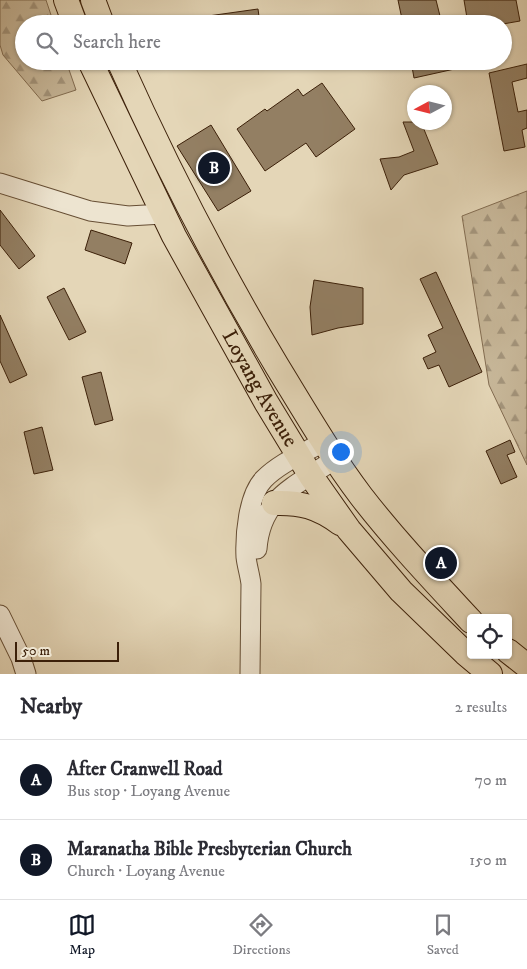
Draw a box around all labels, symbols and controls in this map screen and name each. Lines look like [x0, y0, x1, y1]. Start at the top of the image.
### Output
search box [15, 15, 512, 70]
icon: search [33, 29, 61, 57]
text: Search here [73, 31, 161, 54]
north arrow [407, 85, 452, 130]
pin: B [198, 149, 230, 187]
street label: Loyang Avenue [216, 326, 303, 452]
your location [328, 439, 354, 465]
pin: A [425, 544, 457, 582]
map controls [467, 614, 512, 659]
button: locate [467, 614, 512, 659]
scale bar [15, 639, 119, 662]
text: 50 m [22, 642, 50, 660]
text: Nearby [20, 694, 82, 720]
text: 2 results [455, 697, 507, 717]
text: After Cranwell Road [67, 758, 223, 781]
text: A [31, 770, 41, 790]
text: 70 m [475, 770, 507, 790]
text: Bus stop · Loyang Avenue [67, 781, 230, 801]
text: Maranatha Bible Presbyterian Church [67, 838, 352, 861]
text: B [31, 850, 41, 870]
text: 150 m [469, 850, 507, 870]
text: Church · Loyang Avenue [67, 861, 225, 881]
tab: Map [68, 911, 96, 959]
tab: Directions [232, 911, 290, 959]
tab: Saved [427, 911, 459, 959]

